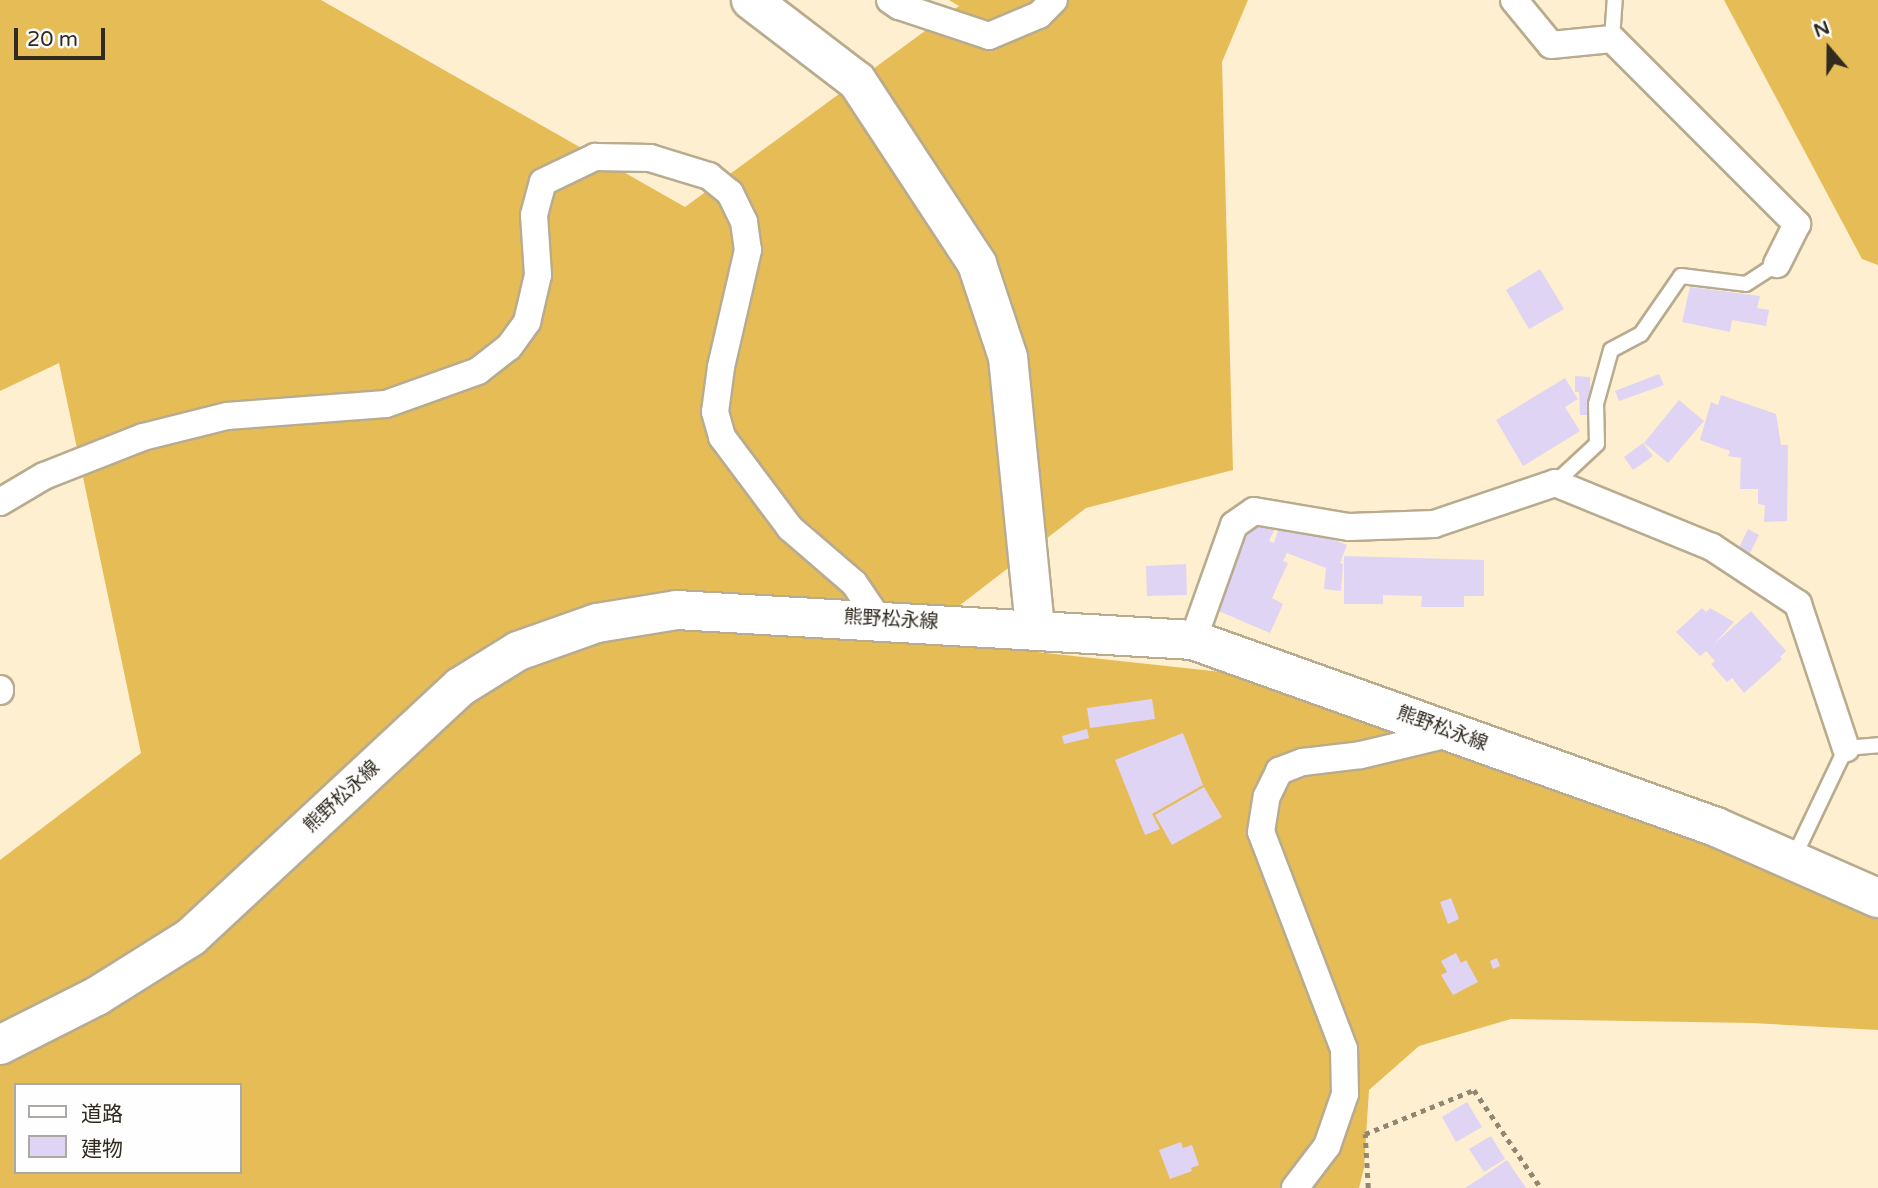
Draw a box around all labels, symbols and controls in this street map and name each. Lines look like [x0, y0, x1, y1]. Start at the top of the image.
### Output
scale bar [18, 14, 108, 58]
north arrow [1794, 14, 1864, 84]
text: N [1811, 16, 1833, 42]
text: 20 m [27, 27, 78, 52]
street label: 熊野松永線 [843, 606, 939, 634]
street label: 熊野松永線 [1393, 702, 1491, 756]
street label: 熊野松永線 [299, 756, 385, 838]
legend [14, 1083, 242, 1174]
text: 道路 [81, 1102, 123, 1127]
text: 建物 [81, 1137, 123, 1162]

